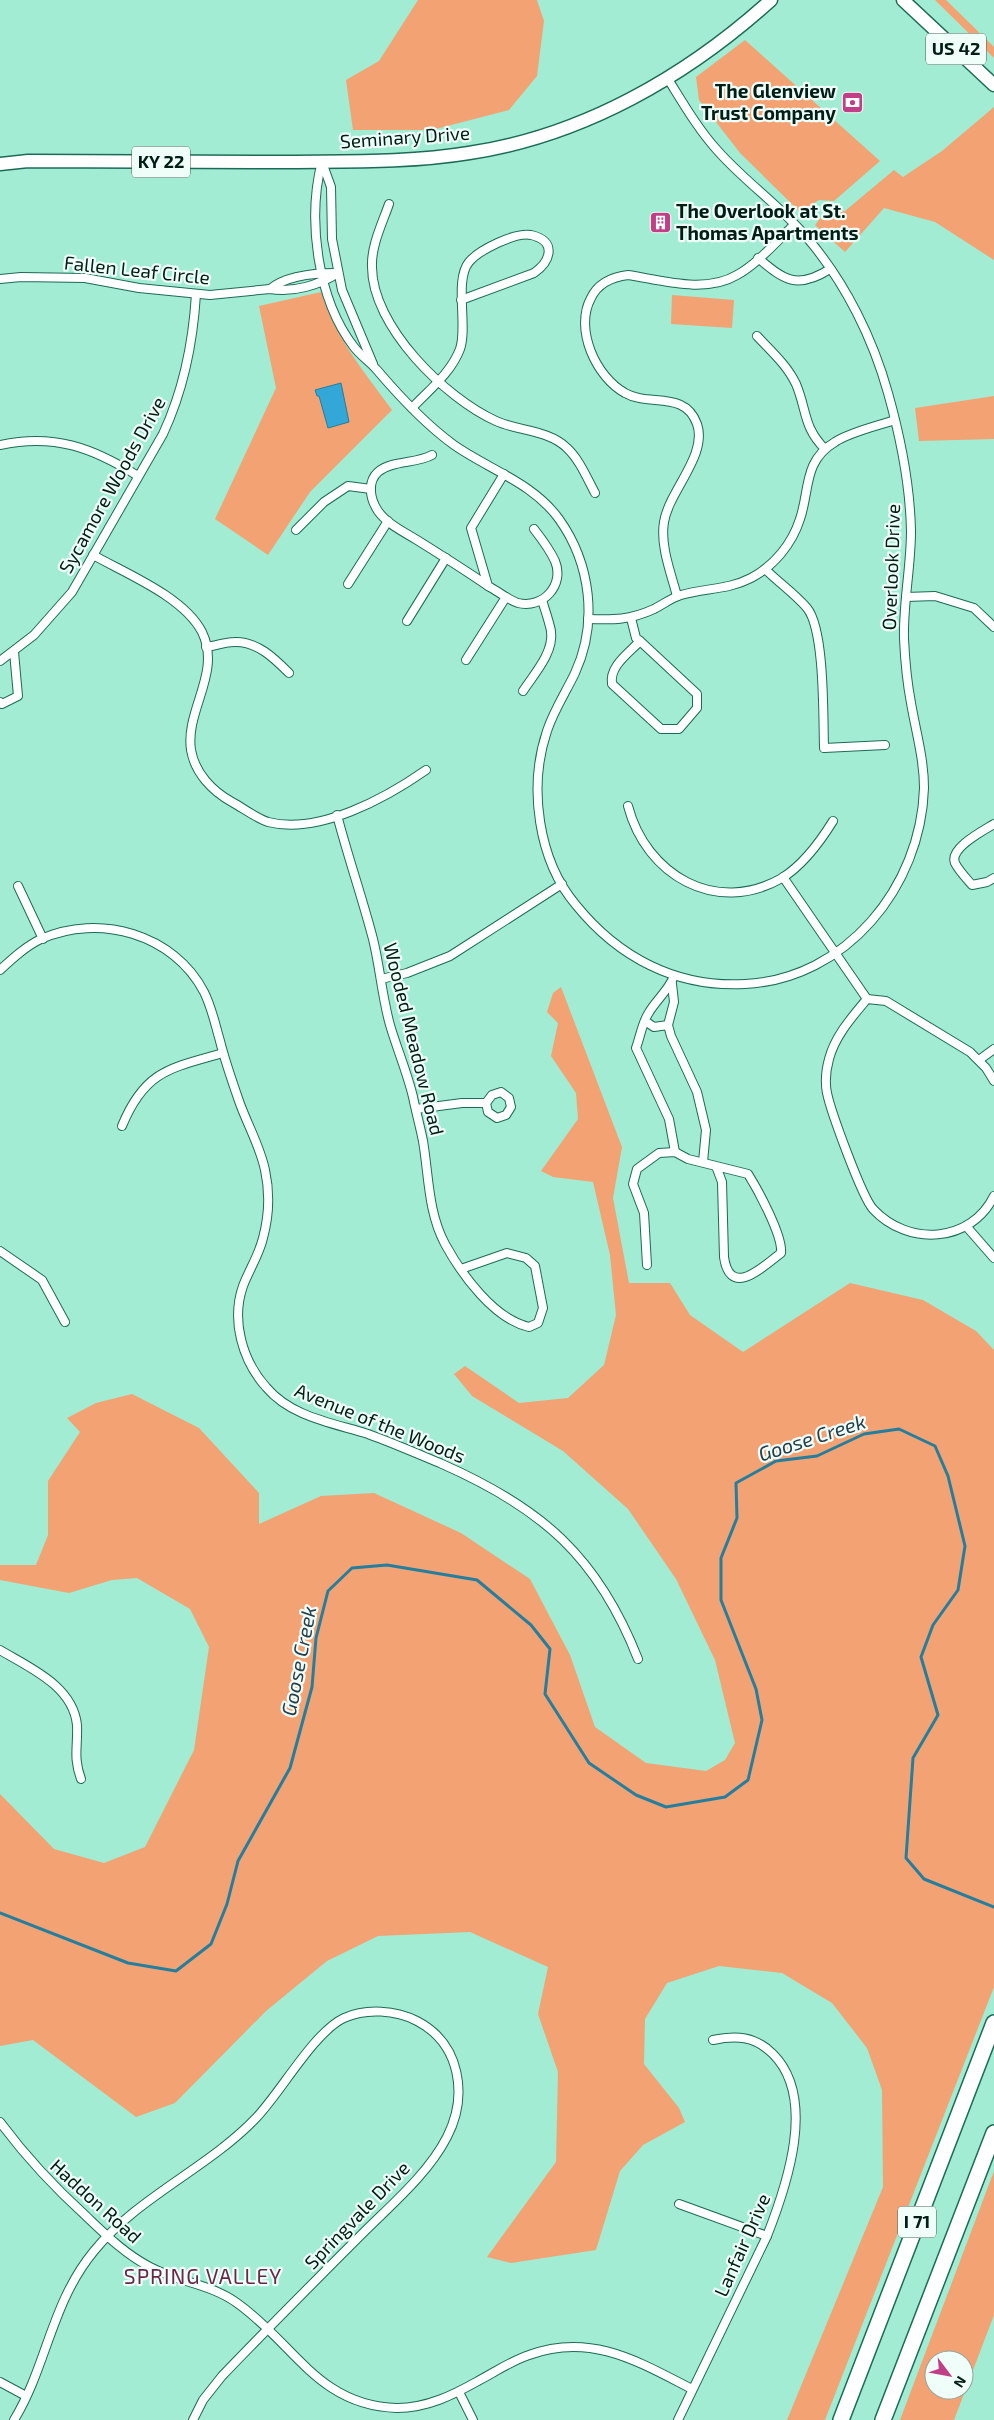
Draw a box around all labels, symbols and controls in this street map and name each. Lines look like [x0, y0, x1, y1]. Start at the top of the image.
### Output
road number: US 42 [926, 34, 986, 64]
place label: The Glenview Trust Company [701, 79, 836, 125]
bank icon: The Glenview Trust Company [840, 90, 864, 114]
street label: Seminary Drive [339, 120, 471, 153]
road number: KY 22 [132, 146, 190, 178]
place label: The Overlook at St. Thomas Apartments [676, 199, 859, 244]
building icon: The Overlook at St. Thomas Apartments [648, 210, 672, 234]
street label: Fallen Leaf Circle [63, 250, 211, 289]
street label: Sycamore Woods Drive [53, 392, 170, 577]
street label: Overlook Drive [877, 503, 904, 631]
street label: Wooded Meadow Road [379, 940, 450, 1138]
street label: Avenue of the Woods [292, 1378, 469, 1467]
water label: Goose Creek [755, 1408, 868, 1466]
water label: Goose Creek [276, 1604, 320, 1718]
street label: Haddon Road [46, 2154, 147, 2248]
street label: Springvale Drive [299, 2156, 414, 2273]
street label: Lanfair Drive [709, 2190, 774, 2300]
road number: I 71 [898, 2206, 936, 2238]
district label: SPRING VALLEY [124, 2263, 282, 2288]
north arrow [924, 2350, 974, 2400]
text: N [951, 2373, 970, 2391]

